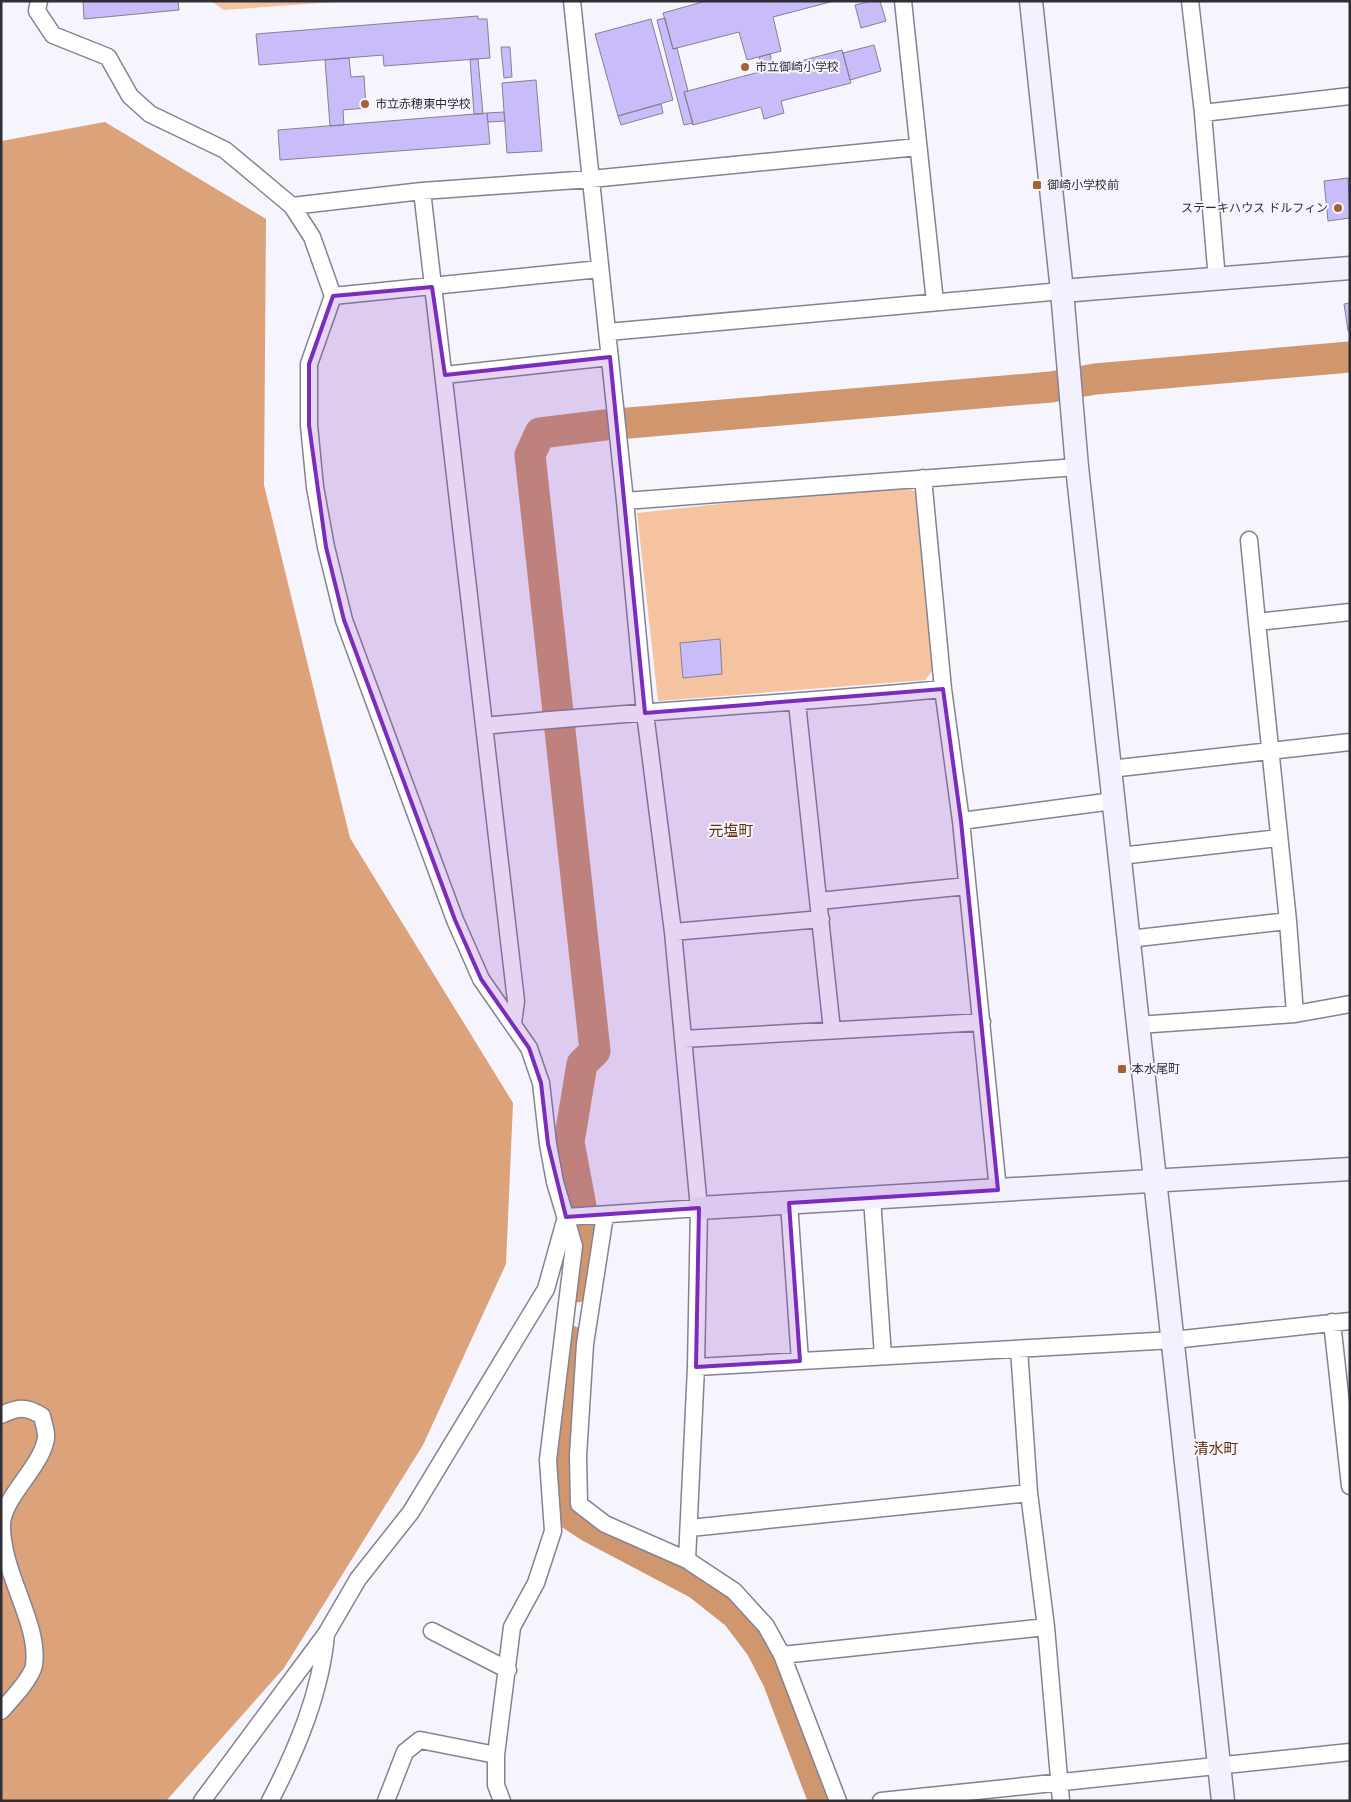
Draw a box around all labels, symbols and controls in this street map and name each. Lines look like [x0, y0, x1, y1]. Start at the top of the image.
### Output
place label: 市立御崎小学校 [755, 58, 839, 75]
marker: 市立御崎小学校 [739, 61, 751, 73]
place label: 市立赤穂東中学校 [375, 95, 471, 112]
marker: 市立赤穂東中学校 [359, 98, 371, 110]
place label: 御崎小学校前 [1047, 176, 1119, 193]
marker: 御崎小学校前 [1031, 179, 1043, 191]
place label: ステーキハウス ドルフィン [1181, 199, 1328, 216]
marker: ステーキハウス ドルフィン [1332, 202, 1344, 214]
district label: 元塩町 [708, 820, 754, 840]
place label: 本水尾町 [1132, 1060, 1180, 1077]
marker: 本水尾町 [1116, 1063, 1128, 1075]
district label: 清水町 [1193, 1438, 1239, 1458]

